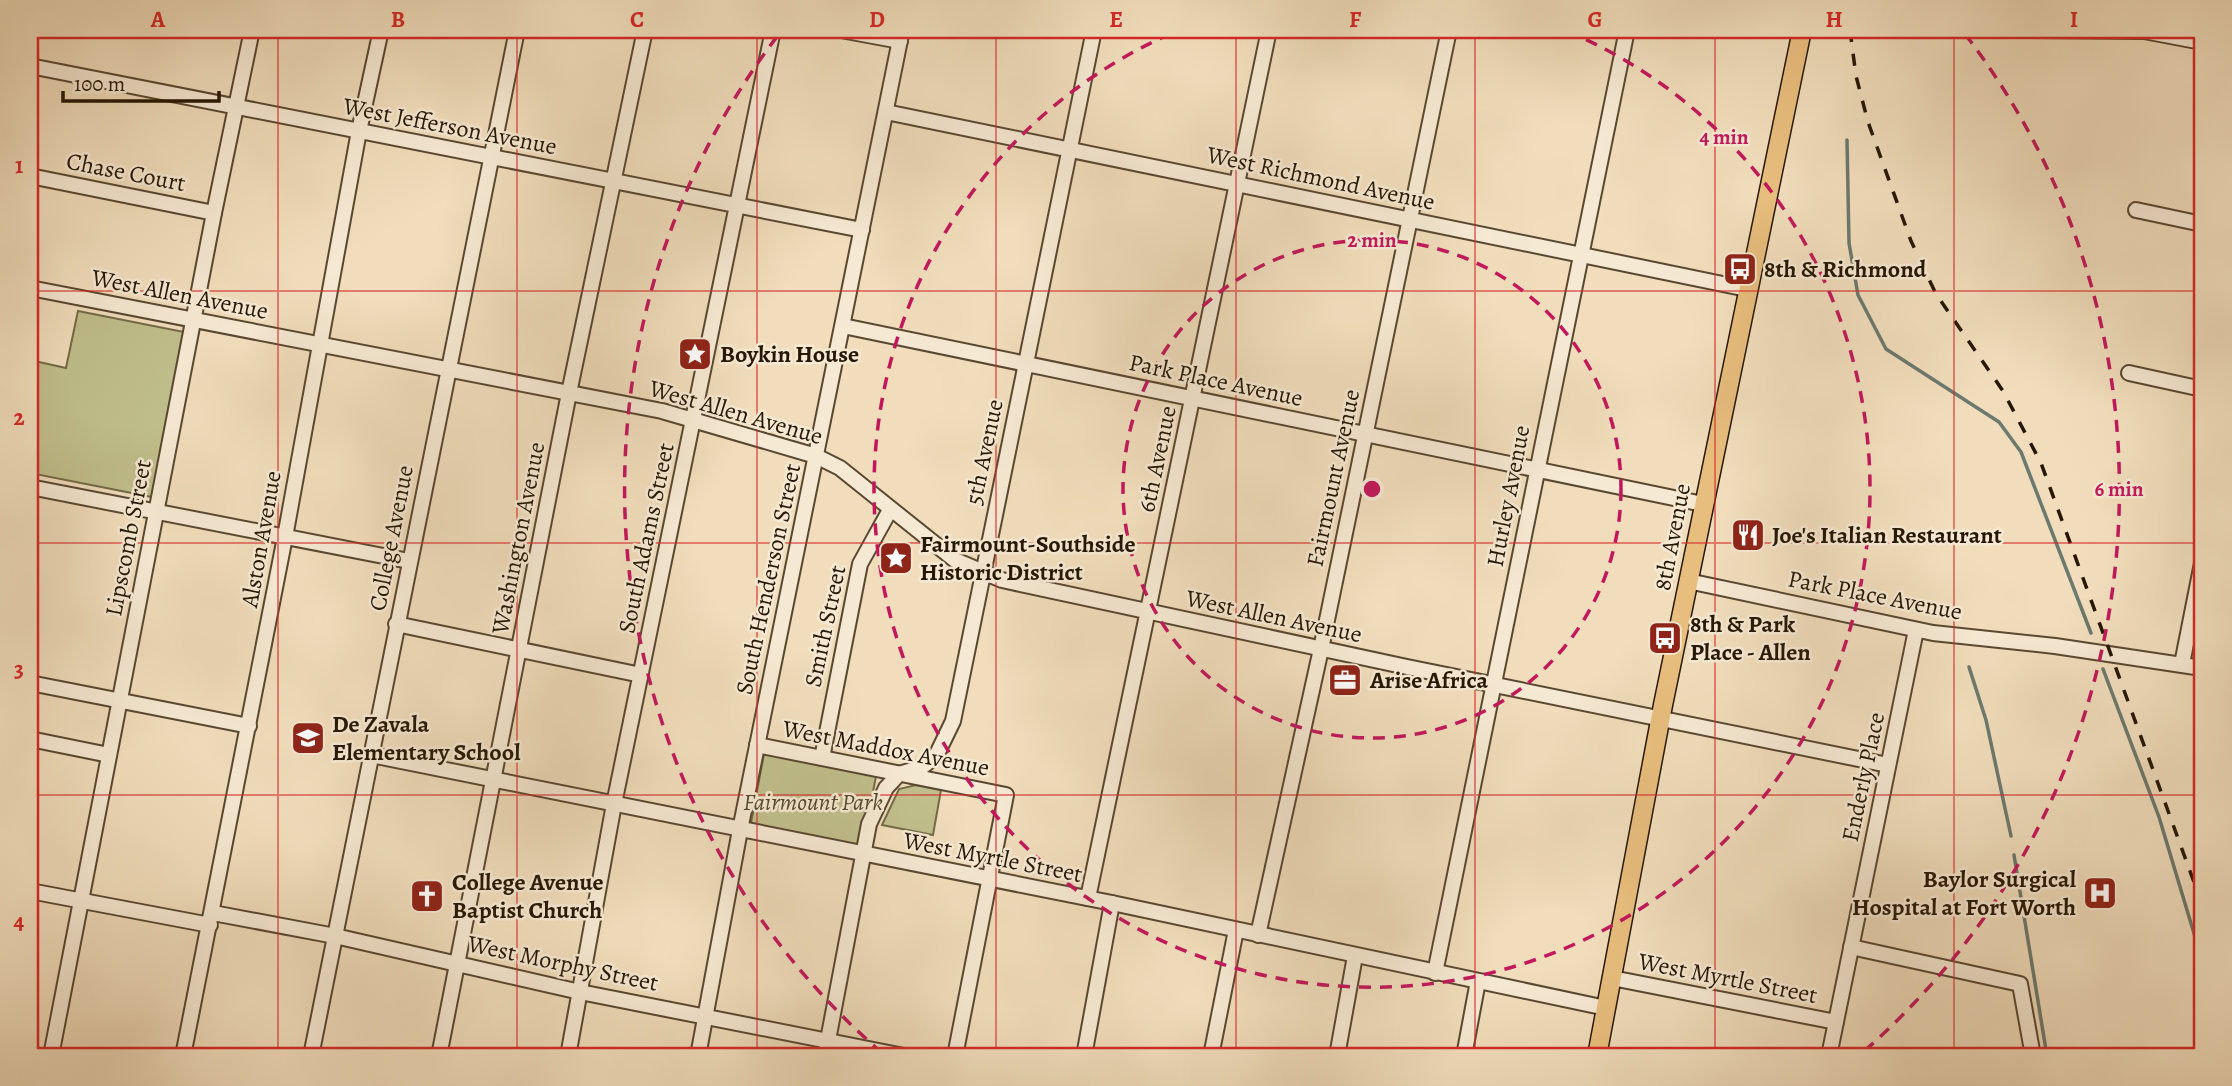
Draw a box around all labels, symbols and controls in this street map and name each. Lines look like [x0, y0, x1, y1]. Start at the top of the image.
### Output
text: A [150, 4, 166, 35]
text: B [391, 4, 405, 35]
text: C [630, 4, 644, 35]
text: D [869, 4, 885, 35]
text: E [1109, 4, 1123, 35]
text: F [1349, 4, 1362, 35]
text: G [1587, 4, 1603, 35]
text: H [1825, 4, 1843, 35]
text: I [2070, 4, 2078, 35]
scale bar [63, 60, 219, 104]
text: 100 m [74, 70, 125, 98]
street label: West Jefferson Avenue [340, 89, 560, 162]
text: 4 min [1699, 123, 1749, 151]
street label: West Richmond Avenue [1203, 138, 1438, 218]
street label: Chase Court [64, 145, 188, 199]
text: 1 [15, 150, 23, 181]
text: 2 min [1347, 226, 1397, 254]
bus stop icon: 8th & Richmond [1721, 250, 1759, 288]
place label: 8th & Richmond [1764, 253, 1927, 285]
street label: West Allen Avenue [88, 261, 271, 327]
place icon: Boykin House [676, 335, 714, 373]
place label: Boykin House [720, 338, 859, 370]
street label: Park Place Avenue [1126, 346, 1306, 414]
street label: West Allen Avenue [645, 372, 826, 452]
street label: Fairmount Avenue [1299, 386, 1367, 570]
street label: 5th Avenue [957, 396, 1011, 508]
text: 2 [13, 402, 25, 433]
street label: 6th Avenue [1130, 403, 1184, 515]
street label: Hurley Avenue [1479, 422, 1537, 570]
street label: Washington Avenue [483, 439, 552, 638]
street label: South Adams Street [610, 440, 682, 636]
street label: Lipscomb Street [97, 457, 159, 619]
street label: South Henderson Street [728, 460, 808, 698]
street label: College Avenue [361, 462, 421, 614]
street label: Alston Avenue [233, 468, 289, 611]
text: 6 min [2095, 475, 2144, 503]
centre of rings [1360, 477, 1384, 501]
street label: 8th Avenue [1646, 481, 1698, 593]
restaurant icon: Joe's Italian Restaurant [1729, 516, 1767, 554]
place label: Joe's Italian Restaurant [1772, 519, 2002, 551]
place label: Fairmount-Southside Historic District [920, 528, 1136, 588]
place icon: Fairmount-Southside Historic District [877, 539, 915, 577]
street label: Smith Street [796, 562, 854, 690]
street label: Park Place Avenue [1785, 562, 1965, 628]
street label: West Allen Avenue [1182, 582, 1365, 650]
place label: 8th & Park Place - Allen [1690, 608, 1811, 668]
bus stop icon: 8th & Park Place - Allen [1646, 619, 1684, 657]
text: 3 [14, 654, 24, 685]
office icon: Arise Africa [1326, 661, 1364, 699]
place label: Arise Africa [1369, 664, 1489, 696]
place label: De Zavala Elementary School [332, 708, 521, 768]
street label: Enderly Place [1834, 709, 1892, 845]
street label: West Maddox Avenue [779, 712, 992, 784]
school or university icon: De Zavala Elementary School [289, 719, 327, 757]
park label: Fairmount Park [743, 786, 883, 818]
street label: West Myrtle Street [900, 824, 1085, 890]
place label: Baylor Surgical Hospital at Fort Worth [1852, 863, 2077, 923]
place label: College Avenue Baptist Church [452, 866, 604, 926]
hospital icon: Baylor Surgical Hospital at Fort Worth [2081, 874, 2119, 912]
church icon: College Avenue Baptist Church [408, 877, 446, 915]
text: 4 [14, 906, 25, 937]
street label: West Morphy Street [464, 927, 661, 999]
street label: West Myrtle Street [1635, 945, 1820, 1011]

